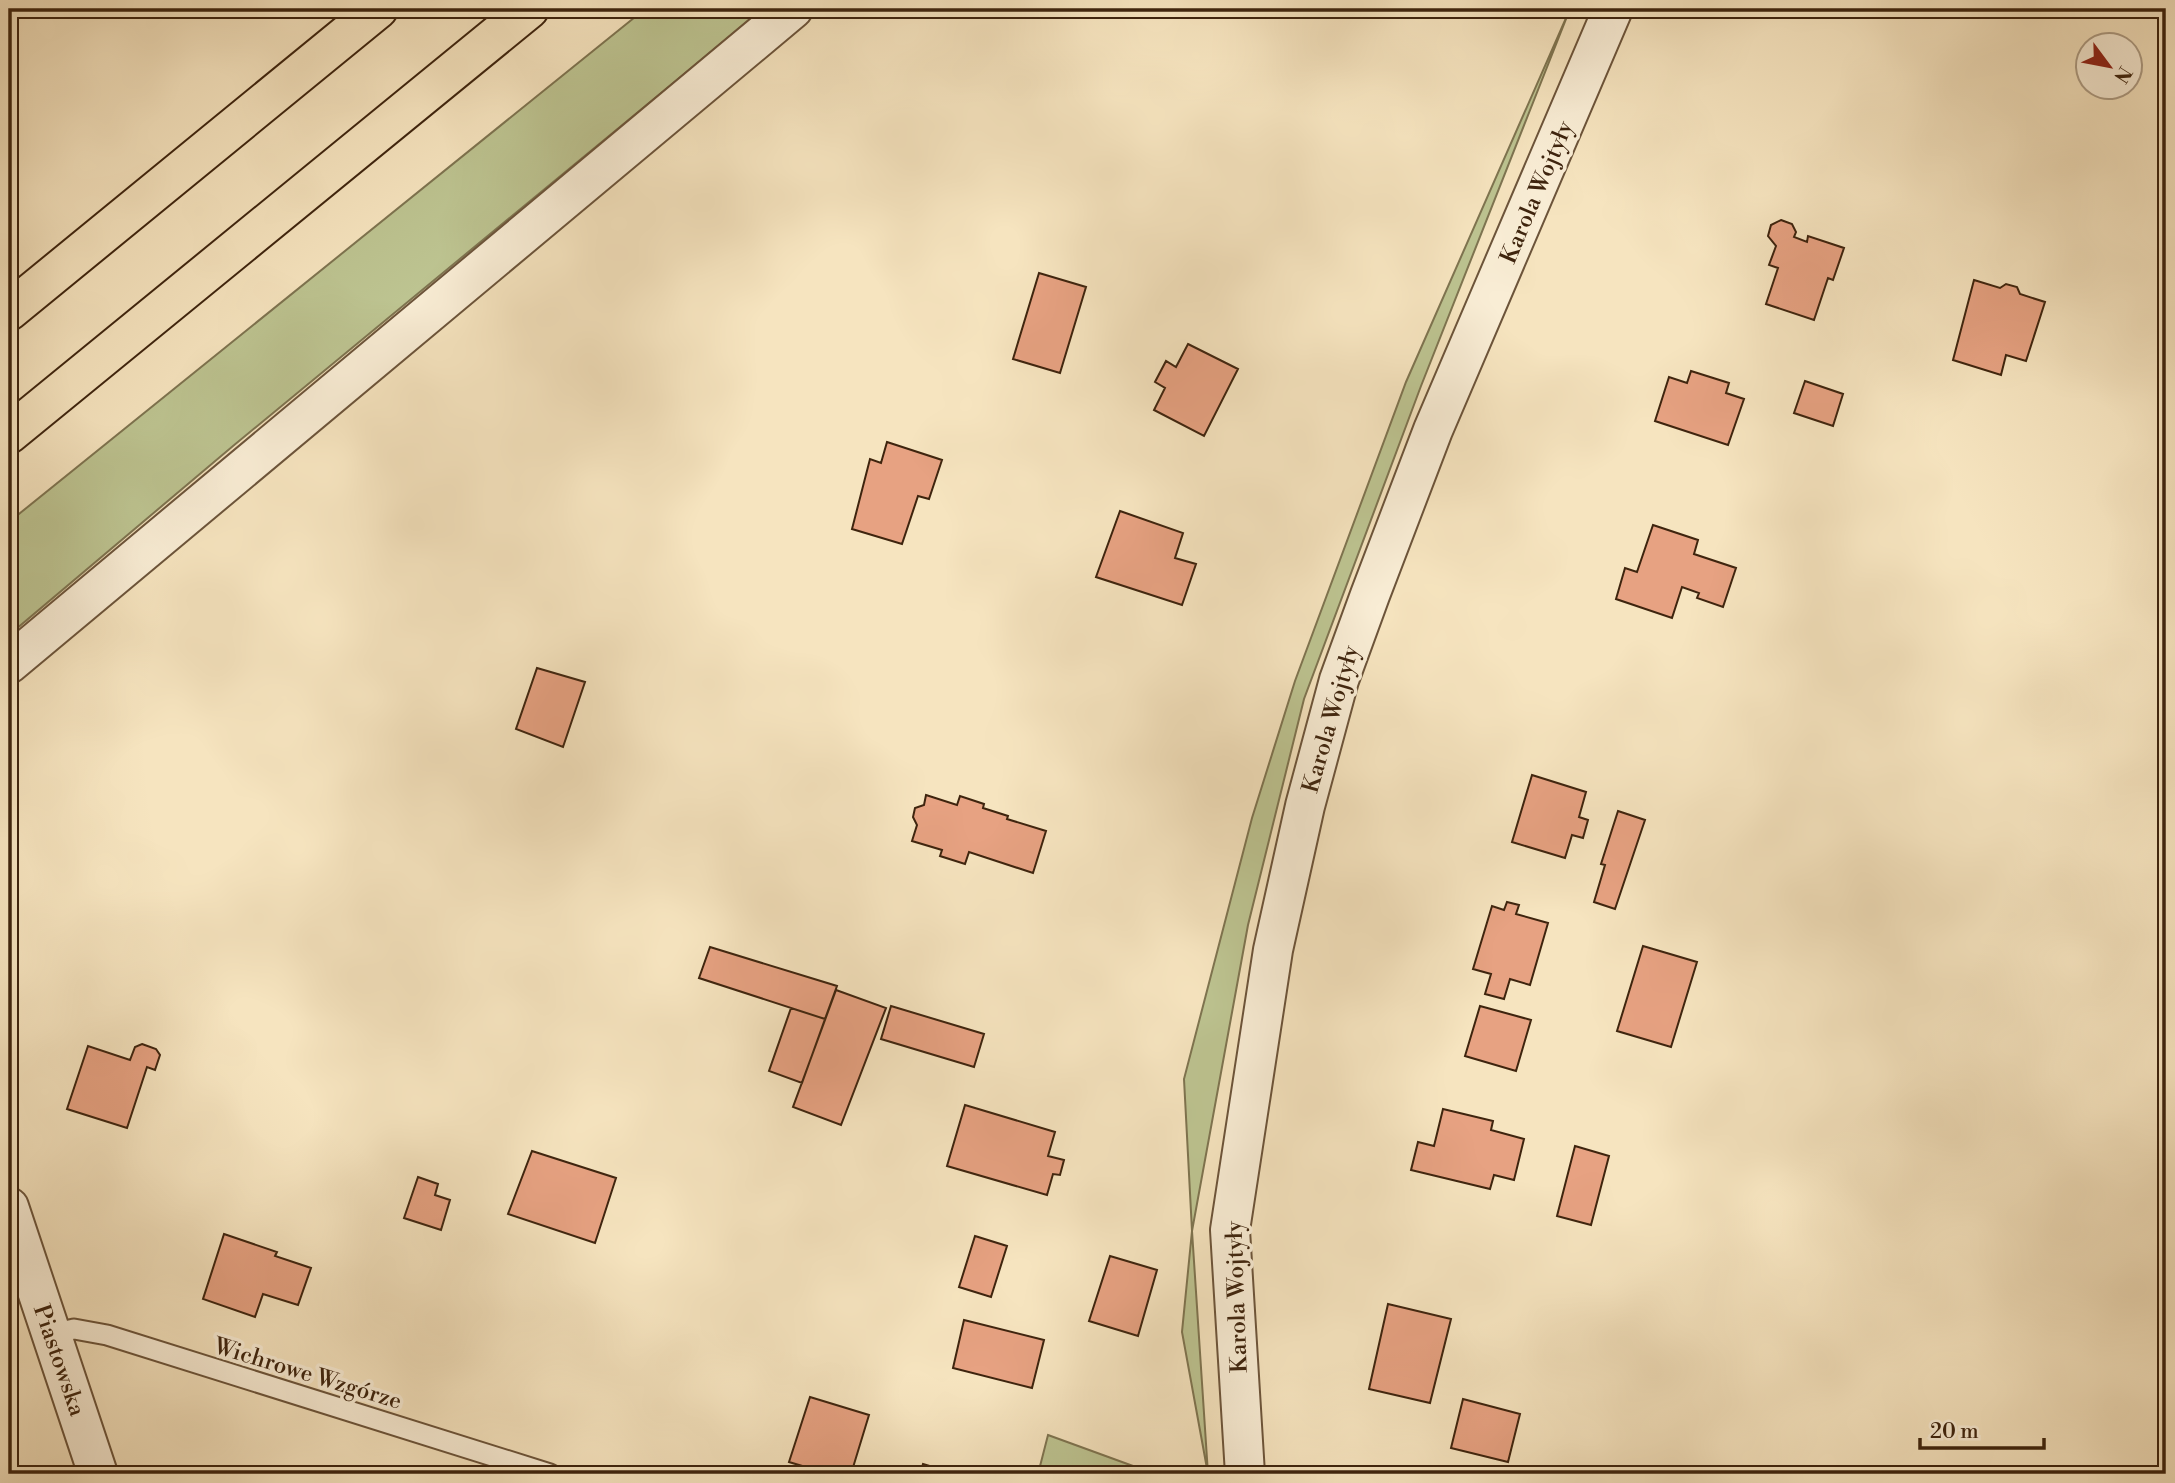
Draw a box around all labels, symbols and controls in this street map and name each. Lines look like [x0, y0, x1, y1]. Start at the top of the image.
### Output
north arrow [2074, 32, 2144, 102]
text: N [2108, 62, 2137, 87]
street label: Karola Wojtyły [1494, 116, 1580, 268]
street label: Karola Wojtyły [1297, 641, 1366, 796]
street label: Karola Wojtyły [1220, 1220, 1254, 1374]
street label: Piastowska [27, 1301, 91, 1420]
street label: Wichrowe Wzgórze [209, 1332, 405, 1416]
scale bar [1920, 1406, 2044, 1450]
text: 20 m [1930, 1419, 1979, 1445]

